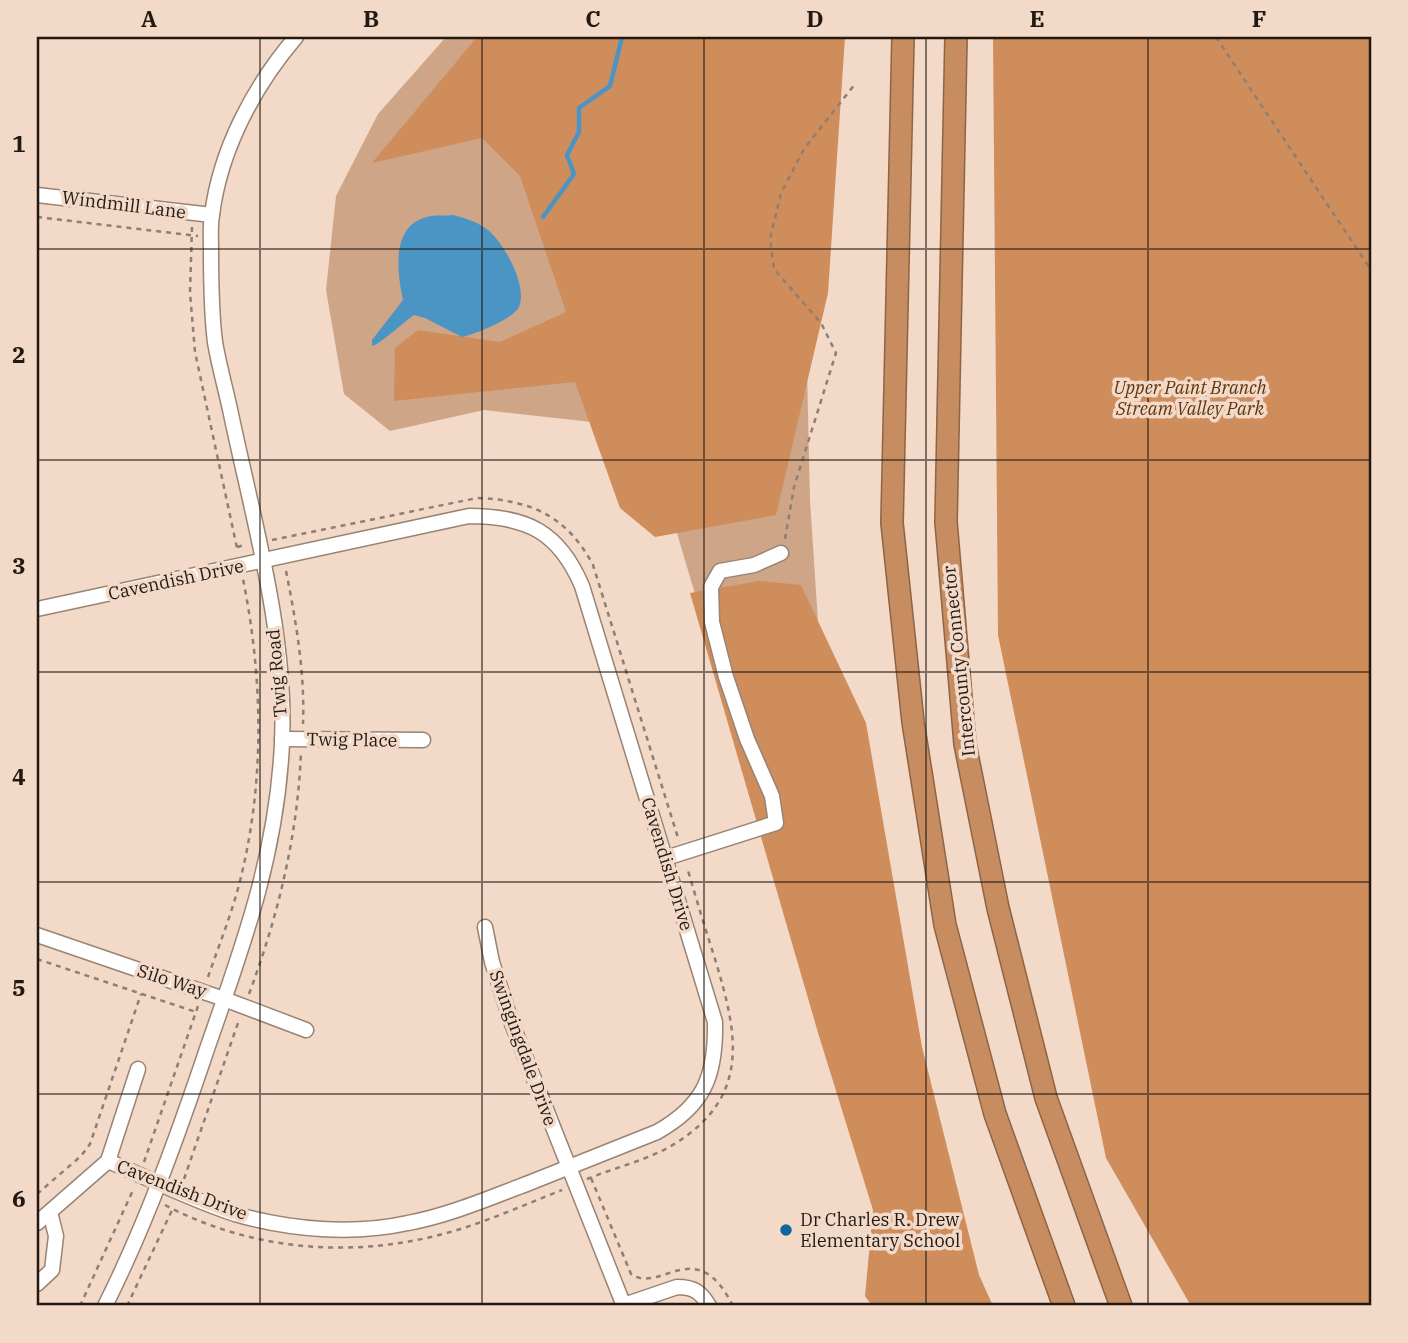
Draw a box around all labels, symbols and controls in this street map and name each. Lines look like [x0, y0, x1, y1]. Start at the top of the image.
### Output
text: A [141, 3, 157, 33]
text: B [363, 3, 379, 33]
text: C [585, 3, 601, 33]
text: D [806, 3, 824, 33]
text: E [1029, 3, 1045, 33]
text: F [1252, 3, 1266, 33]
text: 1 [12, 128, 26, 158]
street label: Windmill Lane [61, 185, 187, 224]
text: 2 [12, 339, 26, 369]
park label: Upper Paint Branch Stream Valley Park [1113, 376, 1267, 420]
text: 3 [12, 550, 26, 580]
street label: Cavendish Drive [106, 554, 246, 605]
street label: Intercounty Connector [937, 564, 980, 758]
street label: Twig Road [261, 628, 292, 718]
street label: Twig Place [307, 727, 397, 752]
text: 4 [12, 761, 26, 791]
street label: Cavendish Drive [636, 795, 699, 933]
street label: Silo Way [135, 959, 210, 1003]
street label: Swingingdale Drive [485, 967, 562, 1129]
text: 5 [12, 972, 26, 1002]
street label: Cavendish Drive [114, 1154, 251, 1225]
text: 6 [12, 1183, 26, 1213]
place label: Dr Charles R. Drew Elementary School [800, 1208, 960, 1252]
marker: Dr Charles R. Drew Elementary School [778, 1222, 794, 1238]

